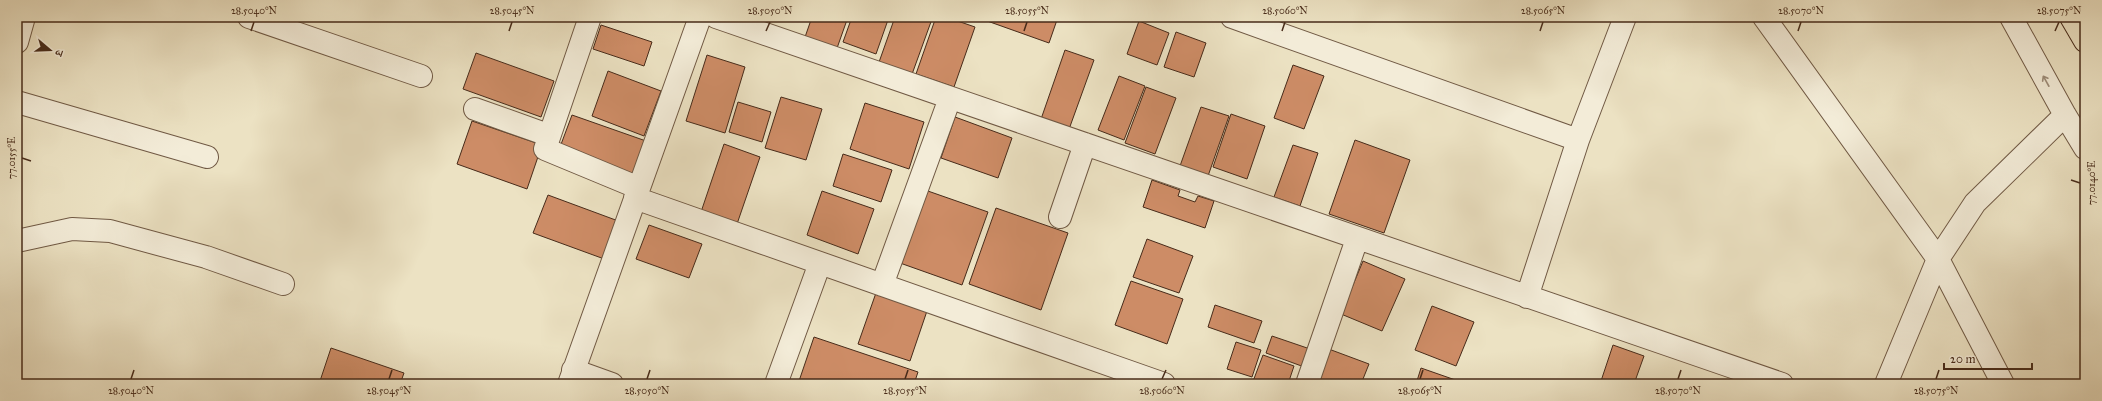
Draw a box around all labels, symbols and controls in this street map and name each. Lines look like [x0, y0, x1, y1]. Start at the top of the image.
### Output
text: 28.5040°N [231, 5, 278, 17]
text: 28.5045°N [490, 5, 535, 17]
text: 28.5050°N [747, 5, 793, 17]
text: 28.5055°N [1005, 5, 1050, 17]
text: 28.5060°N [1262, 5, 1308, 17]
text: 28.5065°N [1521, 5, 1566, 17]
text: 28.5070°N [1778, 5, 1824, 17]
text: 28.5075°N [2037, 5, 2082, 17]
north arrow [30, 30, 70, 70]
text: उ [51, 47, 66, 59]
one-way arrow [2042, 75, 2049, 87]
text: 77.0155°E [6, 137, 18, 179]
text: 77.0140°E [2086, 161, 2098, 205]
scale bar [1944, 345, 2032, 371]
text: 20 m [1950, 352, 1976, 366]
text: 28.5040°N [108, 385, 155, 397]
text: 28.5045°N [367, 385, 412, 397]
text: 28.5050°N [624, 385, 670, 397]
text: 28.5055°N [883, 385, 928, 397]
text: 28.5060°N [1139, 385, 1185, 397]
text: 28.5065°N [1398, 385, 1443, 397]
text: 28.5070°N [1655, 385, 1701, 397]
text: 28.5075°N [1914, 385, 1959, 397]

